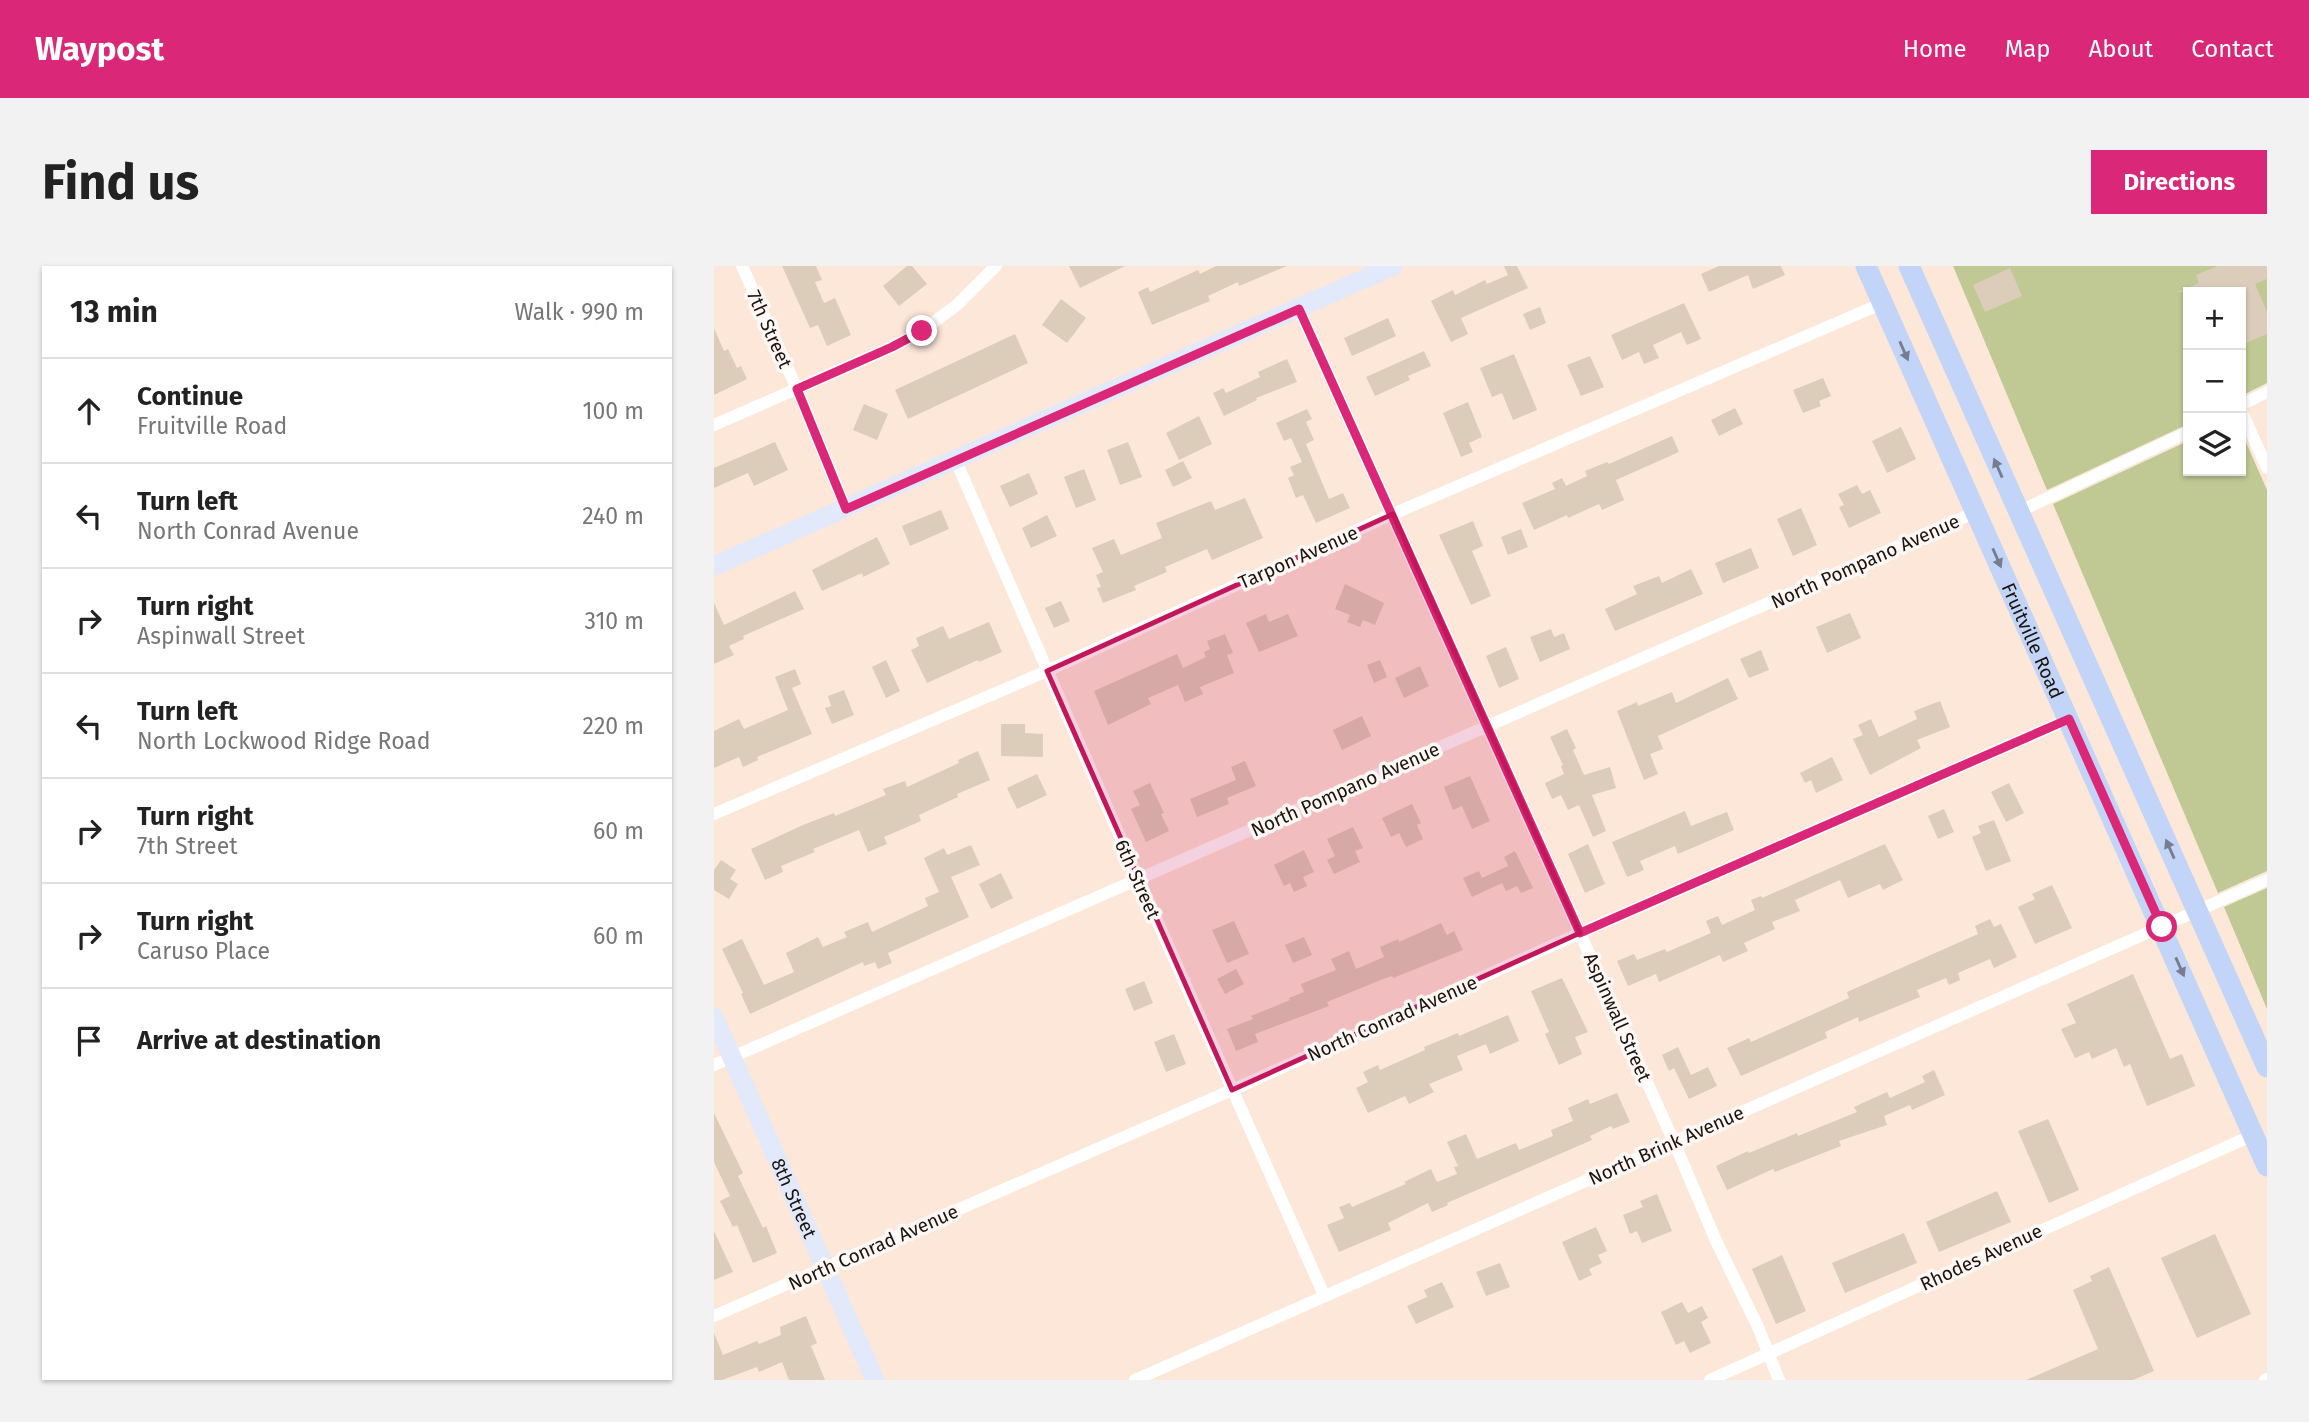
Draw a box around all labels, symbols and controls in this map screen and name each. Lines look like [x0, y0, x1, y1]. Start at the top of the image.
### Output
text: Waypost [35, 29, 164, 69]
text: Home [1903, 35, 1967, 63]
text: Map [2005, 35, 2051, 63]
text: About [2089, 35, 2153, 63]
text: Contact [2191, 35, 2274, 63]
button: Directions [2091, 150, 2267, 214]
text: Find us [42, 153, 199, 212]
street label: 7th Street [742, 287, 797, 372]
map controls [2183, 287, 2246, 476]
button: + [2183, 287, 2246, 350]
text: 13 min [70, 294, 158, 330]
text: Walk · 990 m [514, 298, 644, 326]
route end [906, 315, 937, 346]
one-way arrow [1898, 341, 1910, 361]
button: − [2183, 350, 2246, 413]
text: Continue [137, 381, 243, 412]
icon: ahead [70, 392, 108, 430]
text: 100 m [583, 397, 644, 425]
text: Fruitville Road [137, 412, 287, 440]
button: layers [2183, 413, 2246, 476]
one-way arrow [1992, 457, 2003, 478]
text: Turn left [137, 486, 238, 517]
icon: left [70, 497, 108, 535]
text: 240 m [582, 502, 644, 530]
street label: North Pompano Avenue [1767, 509, 1963, 613]
text: North Conrad Avenue [137, 517, 359, 545]
street label: Tarpon Avenue [1235, 521, 1361, 594]
one-way arrow [1992, 548, 2003, 569]
street label: Fruitville Road [1997, 579, 2068, 702]
text: Turn right [137, 591, 254, 622]
icon: right [70, 602, 108, 640]
text: 310 m [584, 607, 644, 635]
text: Aspinwall Street [137, 622, 305, 650]
text: Turn left [137, 696, 238, 727]
icon: left [70, 707, 108, 745]
text: 220 m [583, 712, 644, 740]
text: North Lockwood Ridge Road [137, 727, 431, 755]
street label: North Pompano Avenue [1247, 737, 1443, 841]
text: Turn right [137, 801, 254, 832]
icon: right [70, 812, 108, 850]
text: 60 m [593, 817, 644, 845]
text: 7th Street [137, 832, 238, 860]
street label: 6th Street [1110, 836, 1165, 923]
one-way arrow [2164, 839, 2176, 859]
text: Turn right [137, 906, 254, 937]
route start [2146, 911, 2177, 942]
icon: right [70, 917, 108, 955]
text: 60 m [593, 922, 644, 950]
text: Caruso Place [137, 937, 270, 965]
street label: Aspinwall Street [1579, 949, 1656, 1085]
one-way arrow [2175, 957, 2186, 978]
street label: North Conrad Avenue [1304, 971, 1481, 1066]
icon: arrive [70, 1022, 108, 1060]
text: Arrive at destination [137, 1025, 381, 1056]
street label: North Brink Avenue [1585, 1101, 1747, 1190]
street label: 8th Street [766, 1155, 822, 1242]
street label: North Conrad Avenue [785, 1200, 962, 1295]
street label: Rhodes Avenue [1916, 1219, 2046, 1296]

